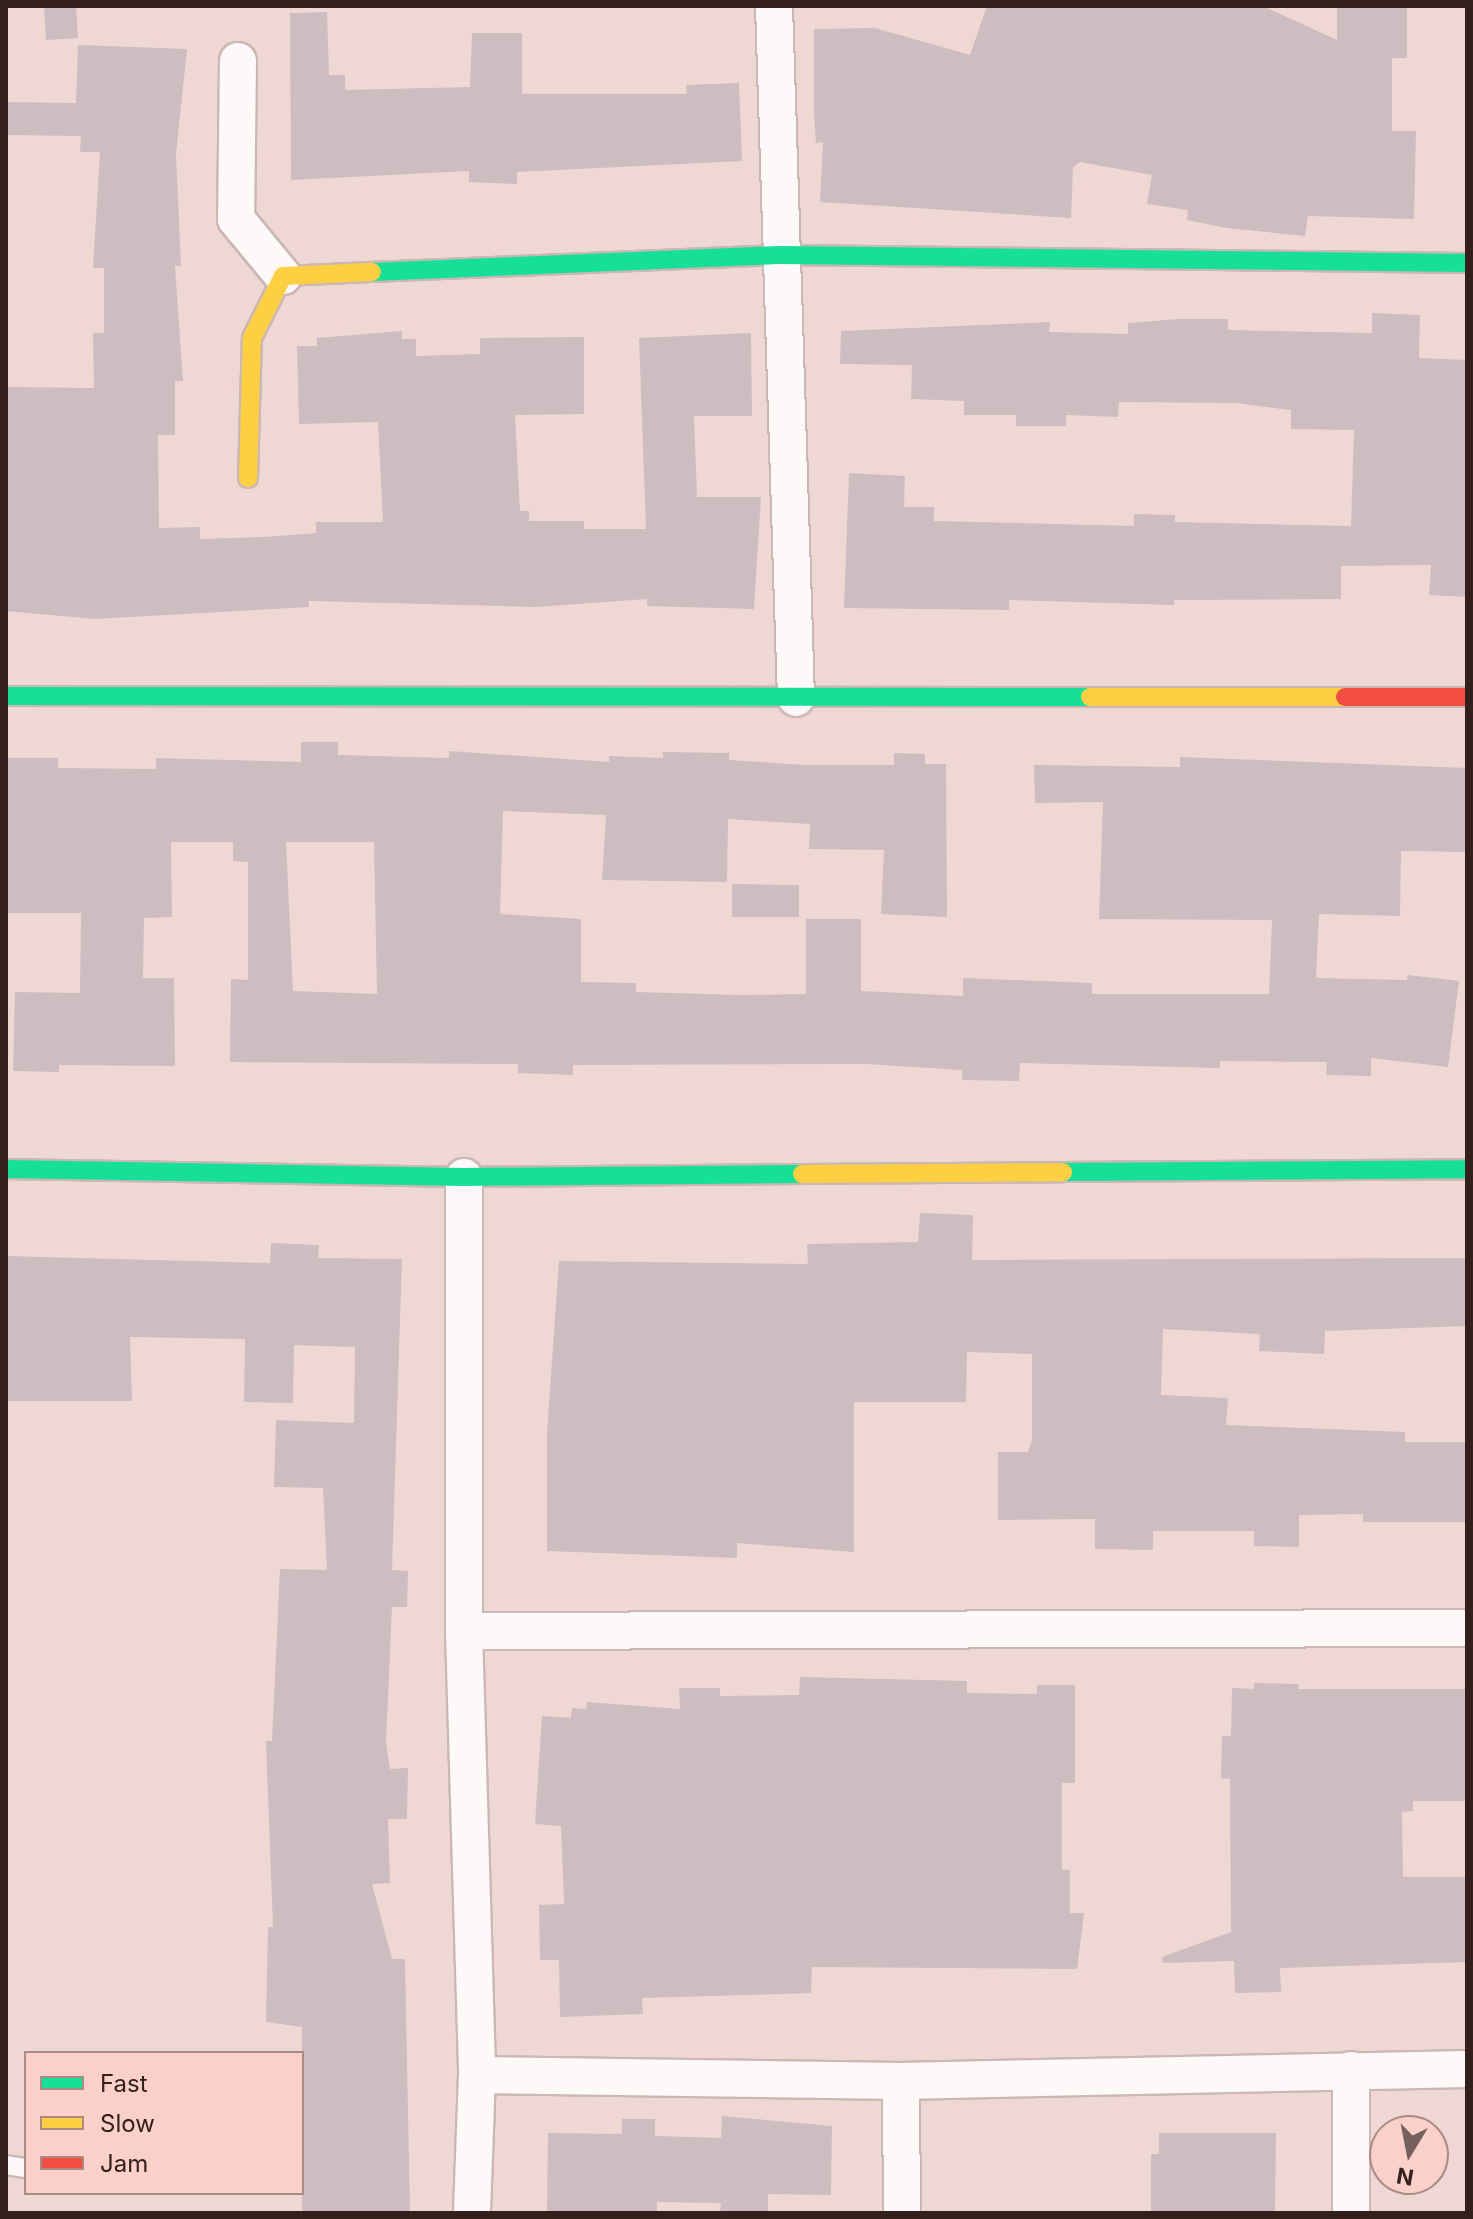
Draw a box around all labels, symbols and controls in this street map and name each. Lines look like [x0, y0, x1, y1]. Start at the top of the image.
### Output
legend [24, 2051, 304, 2195]
text: Fast [100, 2069, 148, 2098]
text: Slow [100, 2109, 155, 2138]
north arrow [1369, 2115, 1449, 2195]
text: Jam [100, 2149, 148, 2178]
text: N [1395, 2162, 1416, 2191]

